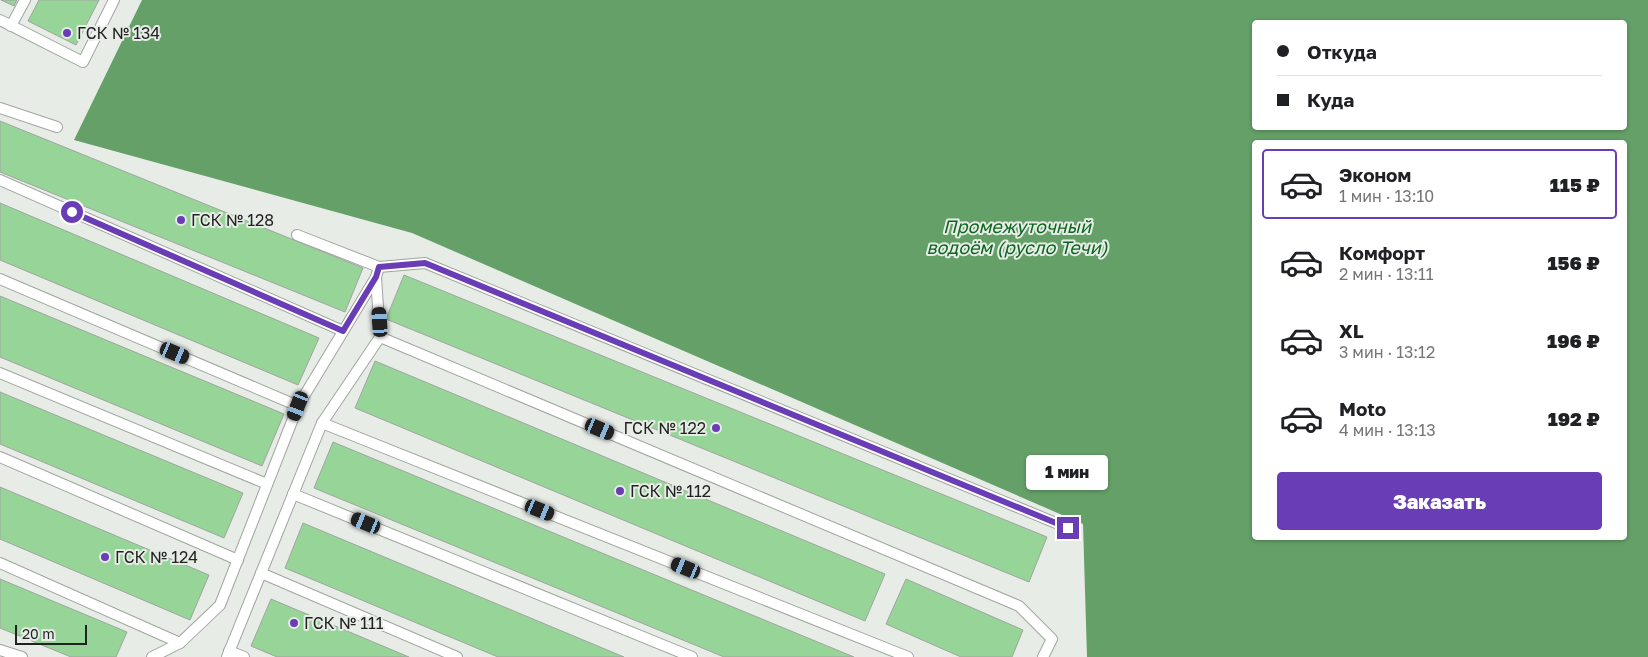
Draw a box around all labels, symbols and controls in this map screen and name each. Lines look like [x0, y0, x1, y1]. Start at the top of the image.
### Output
place label: ГСК № 134 [77, 23, 160, 43]
marker: ГСК № 134 [61, 27, 73, 39]
text: Откуда [1307, 40, 1377, 63]
text: Куда [1307, 88, 1354, 111]
icon: car [1279, 162, 1324, 207]
text: Эконом [1339, 163, 1411, 186]
text: 115 ₽ [1550, 173, 1600, 196]
text: 1 мин · 13:10 [1339, 186, 1434, 206]
route start [61, 201, 83, 223]
place label: ГСК № 128 [191, 210, 274, 230]
marker: ГСК № 128 [175, 214, 187, 226]
water label: Промежуточный водоём (русло Течи) [926, 215, 1108, 258]
icon: car [1279, 240, 1324, 285]
text: Комфорт [1339, 241, 1425, 264]
text: 156 ₽ [1548, 251, 1600, 274]
text: 2 мин · 13:11 [1339, 264, 1434, 284]
car [371, 307, 388, 337]
icon: car [1279, 318, 1324, 363]
text: XL [1339, 319, 1364, 342]
text: 196 ₽ [1547, 329, 1600, 352]
car [158, 340, 191, 366]
text: 3 мин · 13:12 [1339, 342, 1435, 362]
car [285, 389, 310, 423]
icon: car [1279, 396, 1324, 441]
text: Moto [1339, 397, 1386, 420]
text: 192 ₽ [1548, 407, 1600, 430]
car [583, 416, 616, 442]
place label: ГСК № 122 [623, 418, 706, 438]
text: 4 мин · 13:13 [1339, 420, 1436, 440]
marker: ГСК № 122 [710, 422, 722, 434]
callout: 1 мин [1027, 456, 1109, 490]
text: 1 мин [1045, 462, 1089, 482]
button: Заказать [1277, 472, 1602, 530]
place label: ГСК № 112 [630, 481, 711, 501]
marker: ГСК № 112 [614, 485, 626, 497]
car [523, 497, 556, 523]
car [349, 510, 382, 536]
route end [1057, 517, 1079, 539]
place label: ГСК № 124 [115, 547, 198, 567]
marker: ГСК № 124 [99, 551, 111, 563]
car [669, 555, 702, 581]
place label: ГСК № 111 [304, 613, 384, 633]
marker: ГСК № 111 [288, 617, 300, 629]
scale bar [15, 622, 88, 645]
text: 20 m [22, 625, 55, 642]

